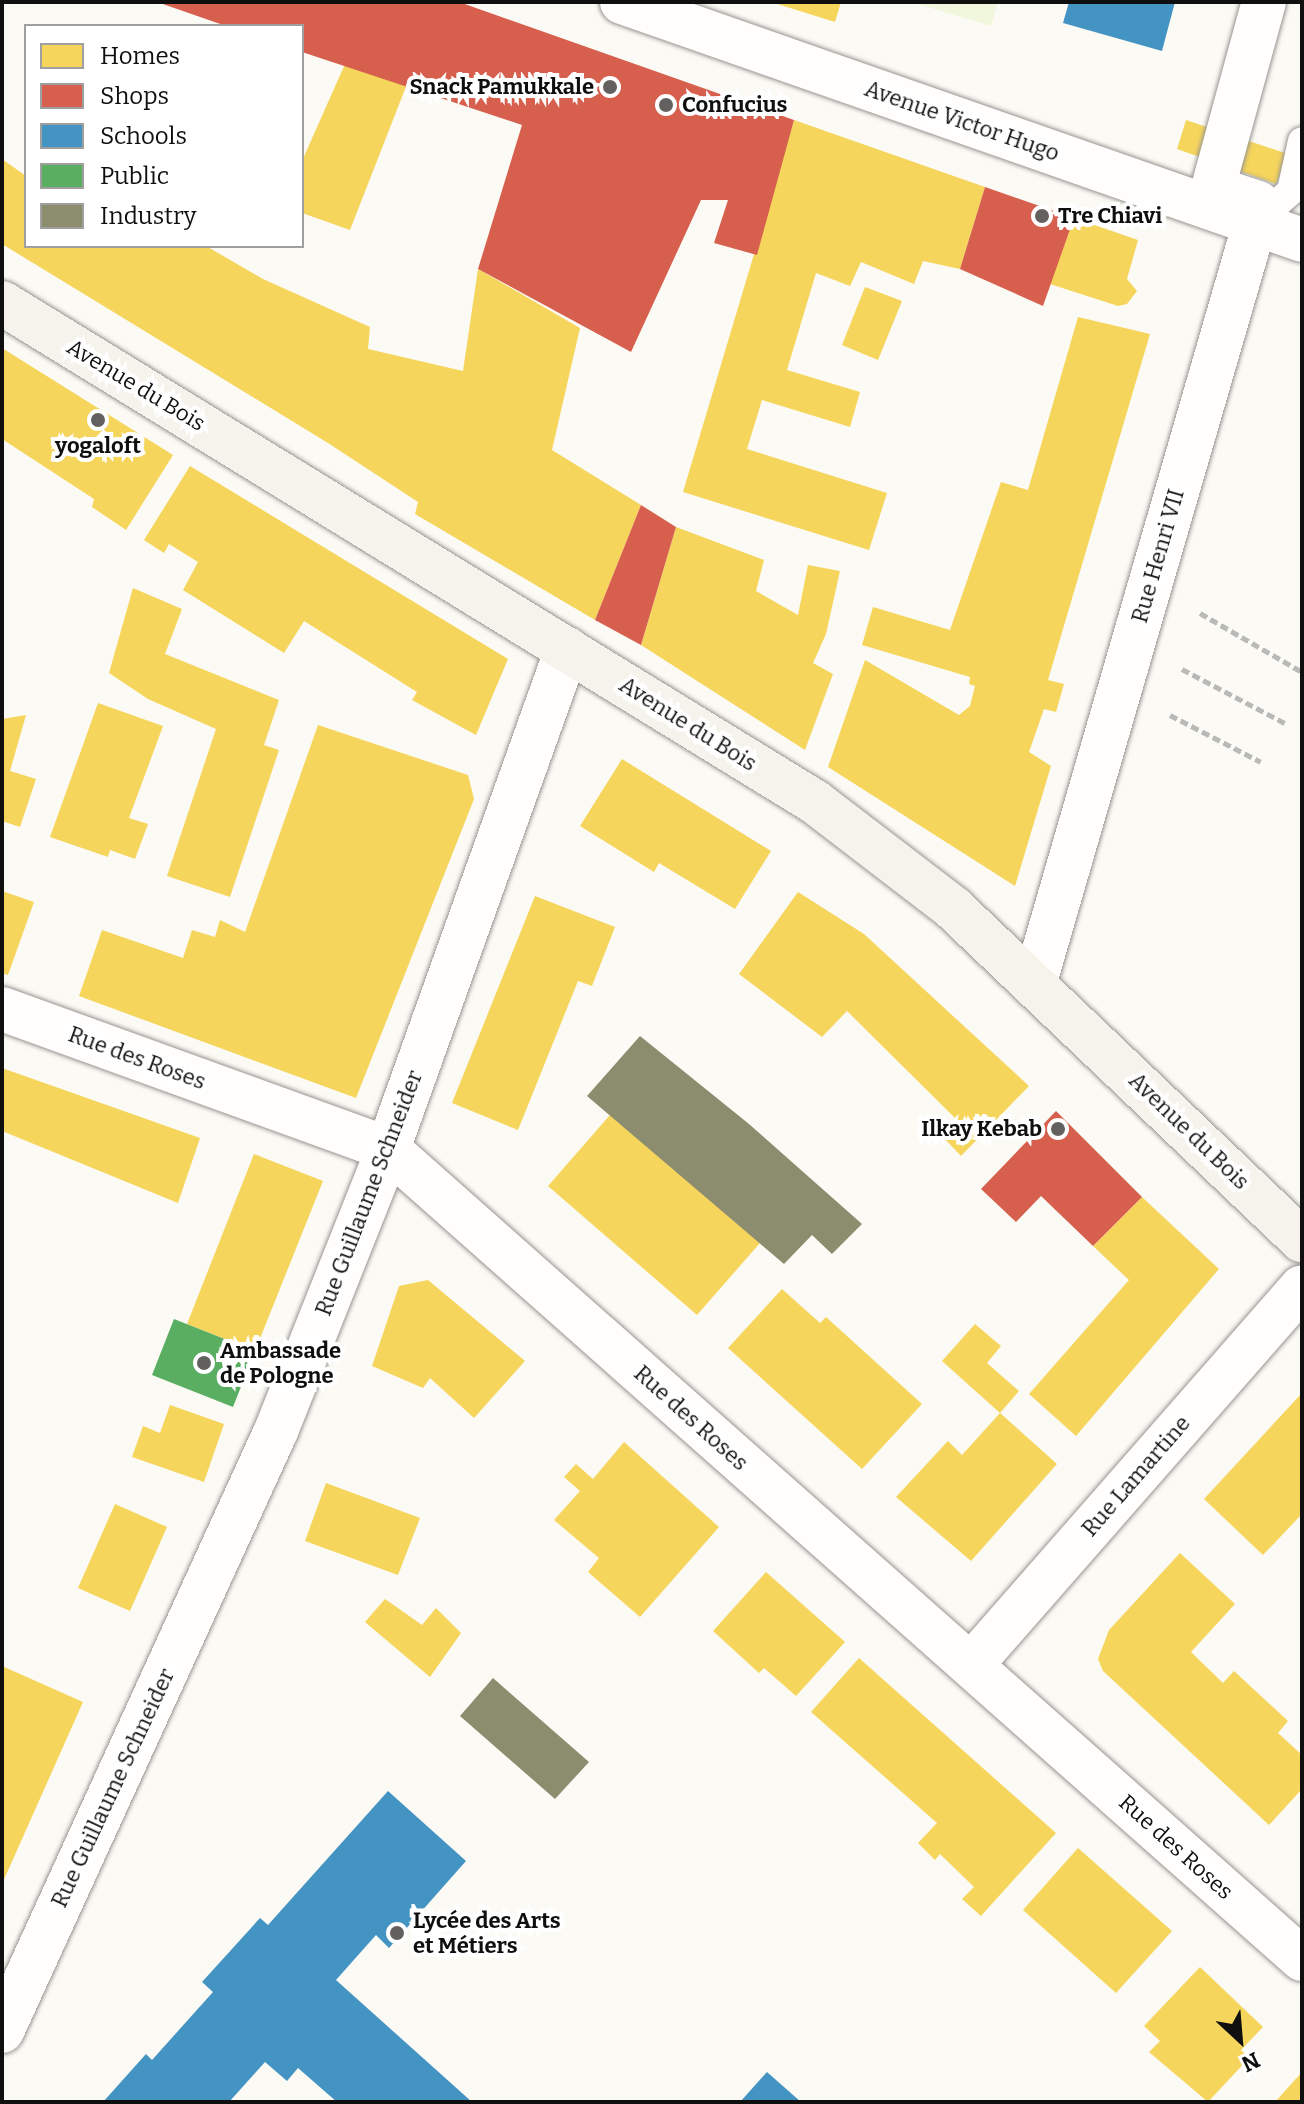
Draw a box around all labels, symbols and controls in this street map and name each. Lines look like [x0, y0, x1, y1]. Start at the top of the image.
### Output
legend [24, 24, 304, 248]
text: Homes [100, 42, 180, 70]
place label: Snack Pamukkale [410, 74, 594, 100]
street label: Avenue Victor Hugo [861, 75, 1063, 167]
marker: Snack Pamukkale [601, 78, 619, 96]
text: Shops [100, 82, 169, 110]
place label: Confucius [682, 92, 787, 118]
marker: Confucius [657, 96, 675, 114]
text: Schools [100, 122, 187, 150]
text: Public [100, 162, 169, 190]
text: Industry [100, 202, 197, 230]
place label: Tre Chiavi [1058, 203, 1162, 229]
marker: Tre Chiavi [1033, 207, 1051, 225]
street label: Avenue du Bois [62, 333, 210, 437]
marker: yogaloft [89, 411, 107, 429]
place label: yogaloft [55, 433, 141, 459]
street label: Rue Henri VII [1126, 486, 1190, 626]
street label: Avenue du Bois [615, 671, 761, 777]
street label: Rue des Roses [65, 1021, 209, 1095]
street label: Rue Guillaume Schneider [310, 1067, 428, 1319]
street label: Avenue du Bois [1124, 1067, 1254, 1195]
place label: Ilkay Kebab [921, 1116, 1042, 1142]
marker: Ilkay Kebab [1049, 1120, 1067, 1138]
place label: Ambassade de Pologne [220, 1337, 341, 1388]
marker: Ambassade de Pologne [195, 1354, 213, 1372]
street label: Rue des Roses [629, 1360, 753, 1476]
street label: Rue Lamartine [1076, 1410, 1196, 1542]
street label: Rue Guillaume Schneider [46, 1664, 180, 1912]
street label: Rue des Roses [1114, 1789, 1238, 1905]
place label: Lycée des Arts et Métiers [413, 1907, 560, 1958]
marker: Lycée des Arts et Métiers [388, 1924, 406, 1942]
north arrow [1200, 2000, 1280, 2080]
text: N [1237, 2046, 1264, 2078]

